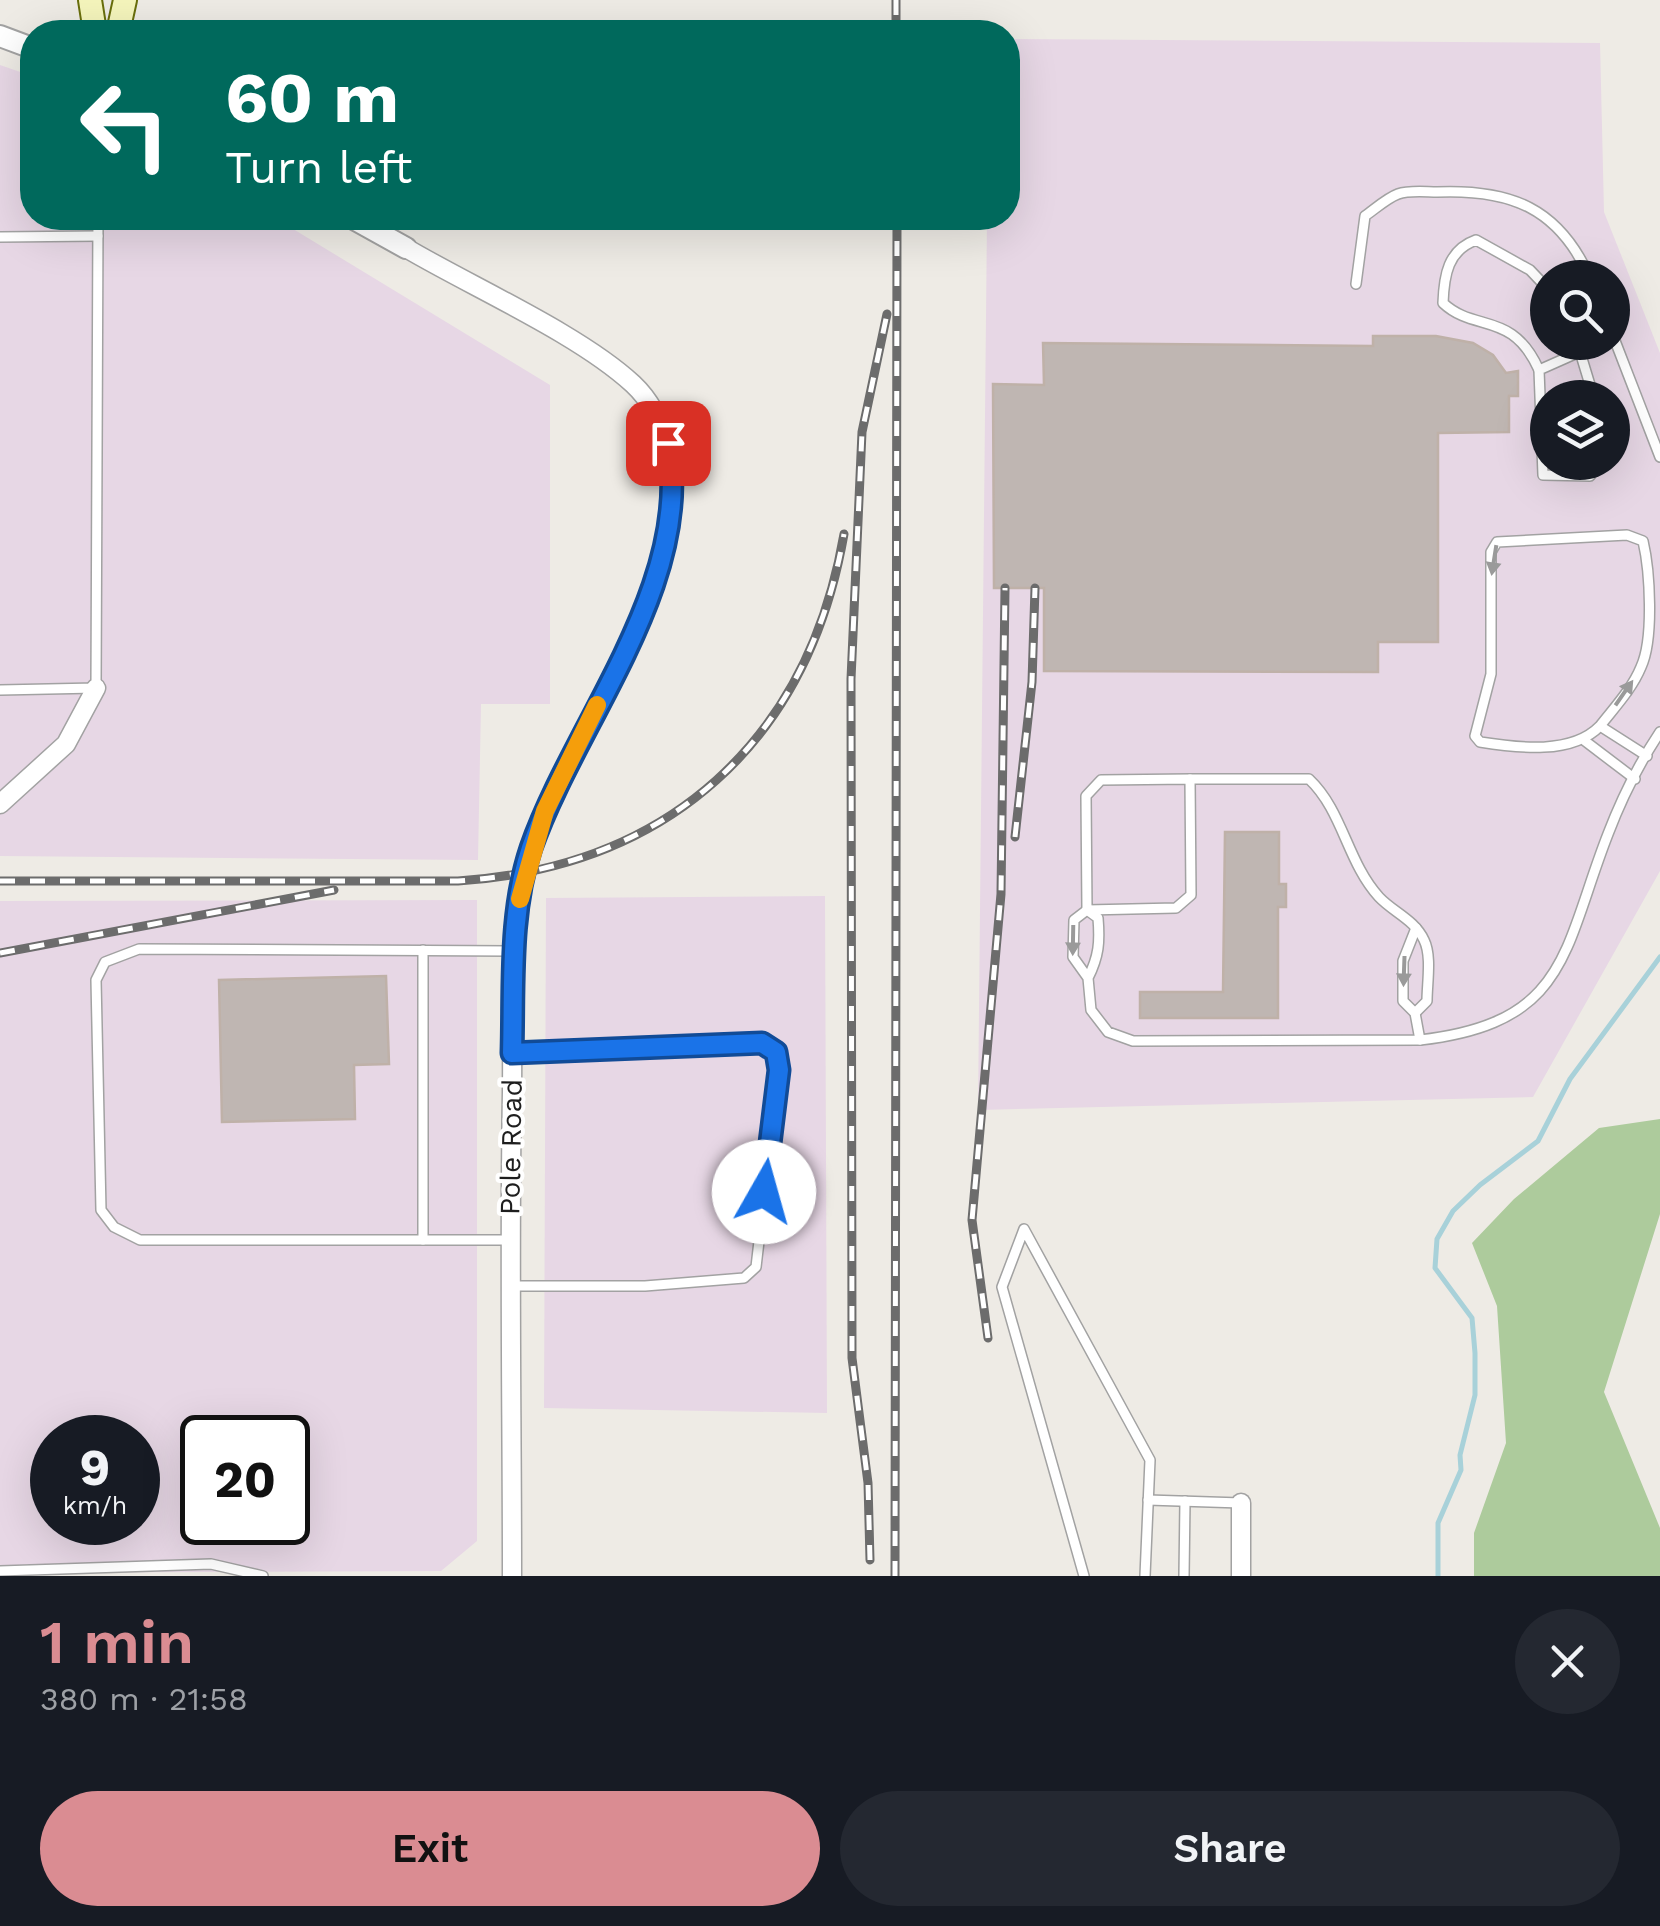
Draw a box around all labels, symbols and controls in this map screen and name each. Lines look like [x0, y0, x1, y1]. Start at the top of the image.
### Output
text: 60 m [225, 57, 399, 139]
icon: left [60, 60, 190, 190]
text: Turn left [225, 141, 412, 194]
map controls [1530, 260, 1630, 480]
button: search [1530, 260, 1630, 360]
button: layers [1530, 380, 1630, 480]
pin [626, 401, 711, 486]
icon: arrive [641, 416, 696, 471]
one-way arrow [1485, 545, 1501, 576]
one-way arrow [1614, 680, 1634, 706]
one-way arrow [1065, 925, 1081, 957]
one-way arrow [1396, 956, 1412, 988]
street label: Pole Road [493, 1079, 529, 1215]
position arrow [712, 1140, 816, 1244]
speed limit sign: 20 [180, 1415, 310, 1545]
text: 9 [80, 1438, 110, 1497]
text: km/h [63, 1491, 127, 1520]
text: 1 min [40, 1607, 194, 1678]
button: close [1515, 1609, 1620, 1714]
text: 380 m · 21:58 [40, 1680, 248, 1718]
button: Exit [40, 1791, 820, 1906]
button: Share [840, 1791, 1620, 1906]

